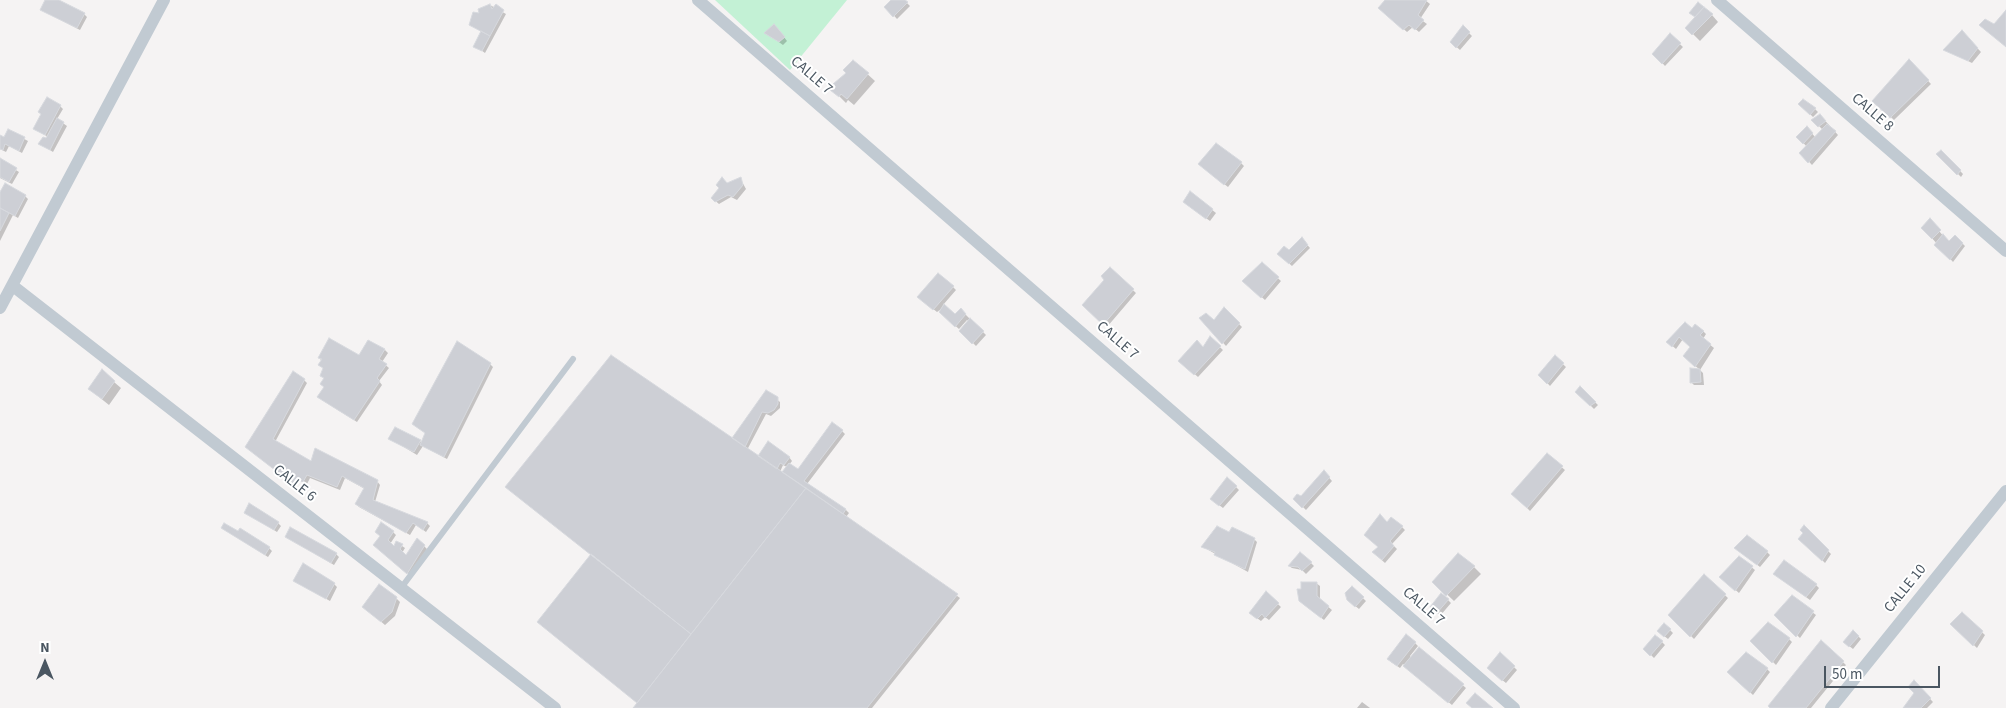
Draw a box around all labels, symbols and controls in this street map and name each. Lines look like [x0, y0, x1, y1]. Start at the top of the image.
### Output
street label: CALLE 7 [786, 53, 836, 99]
street label: CALLE 8 [1847, 90, 1897, 136]
street label: CALLE 7 [1092, 318, 1142, 364]
street label: CALLE 6 [269, 462, 319, 506]
street label: CALLE 10 [1881, 561, 1931, 617]
street label: CALLE 7 [1398, 584, 1448, 630]
north arrow [20, 638, 70, 688]
text: N [40, 638, 50, 658]
scale bar [1826, 656, 1942, 688]
text: 50 m [1832, 664, 1862, 685]

